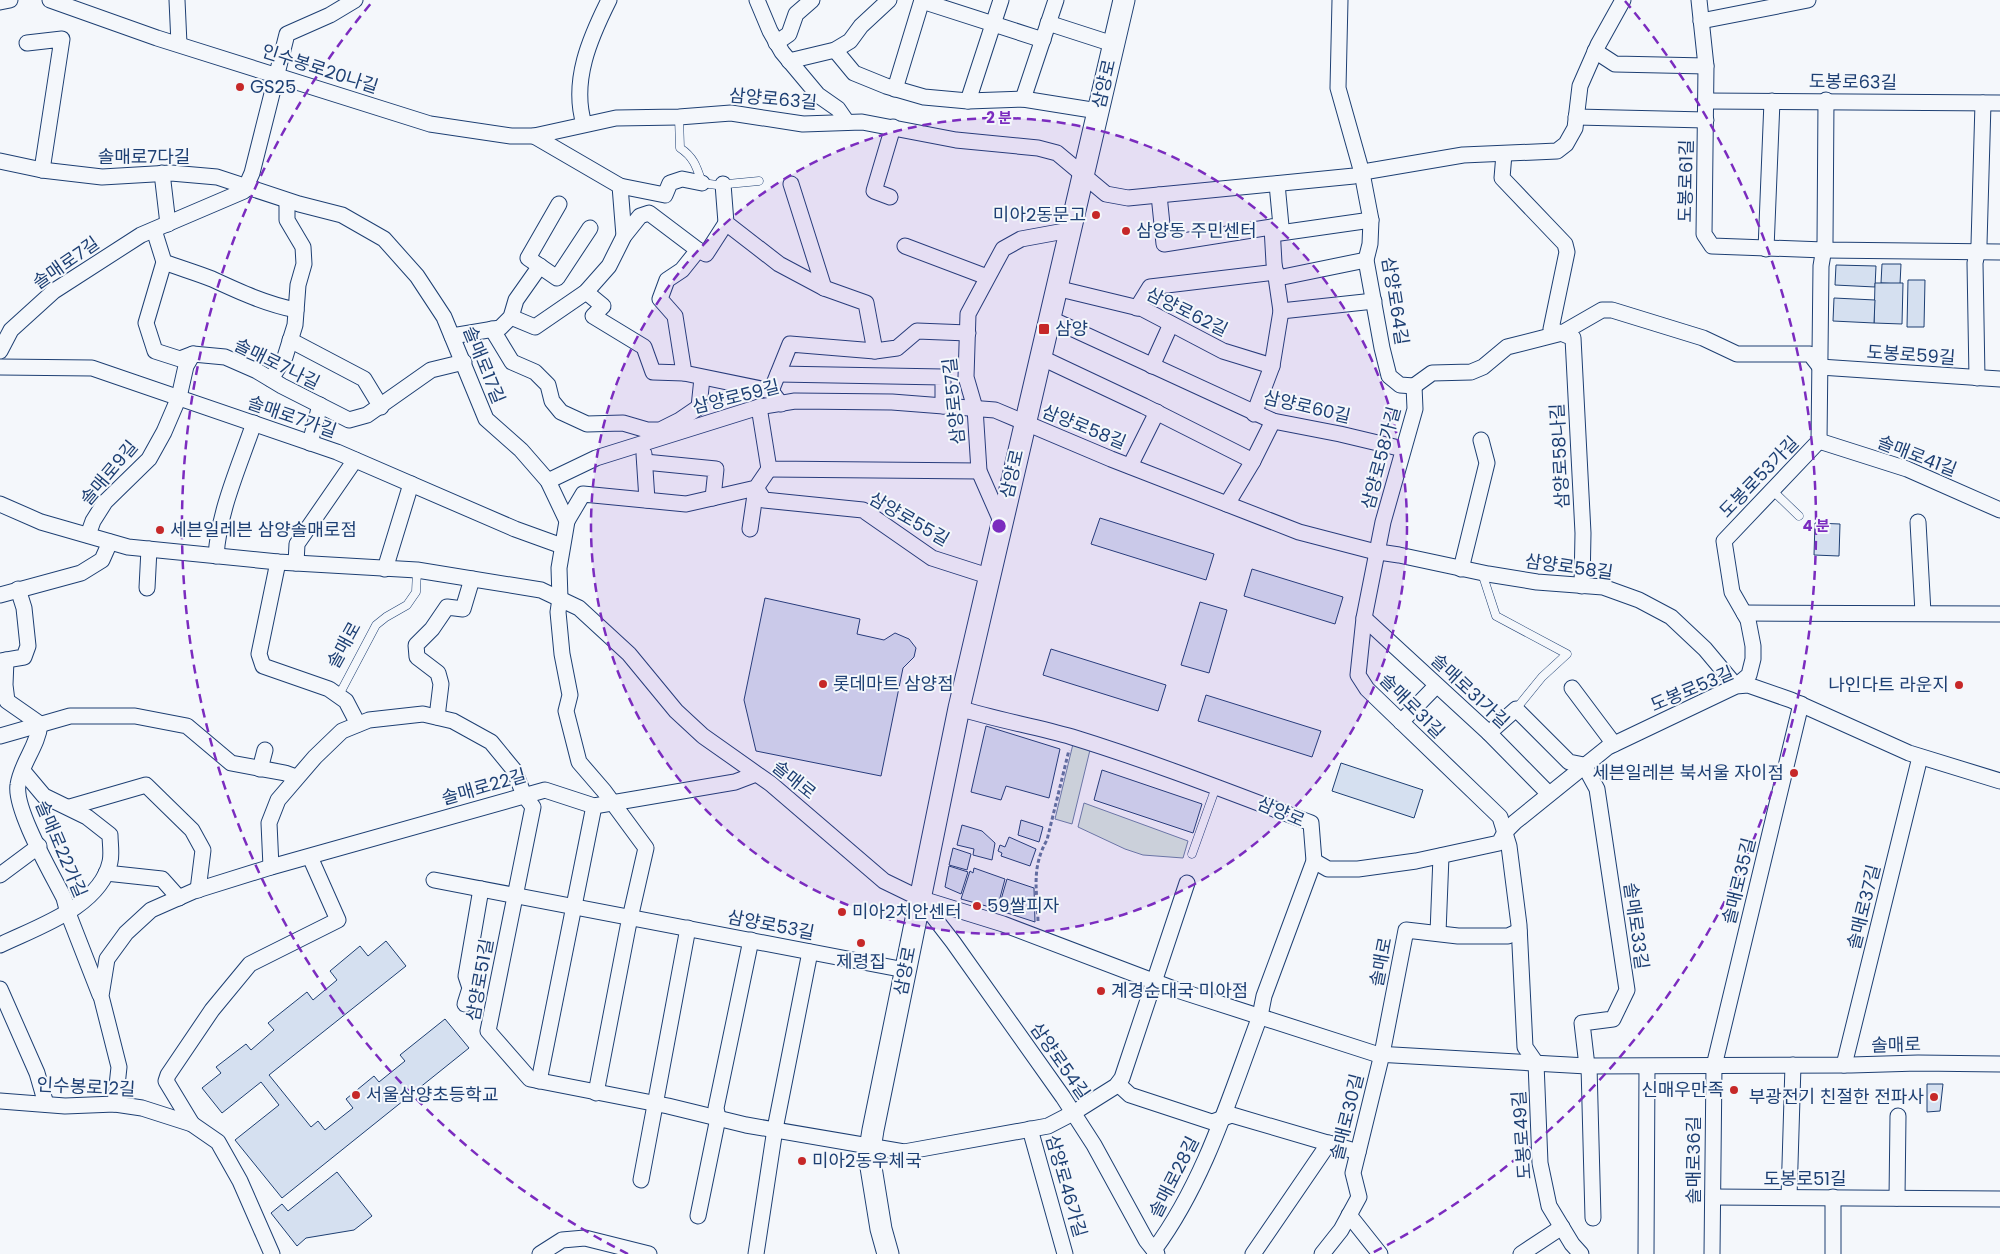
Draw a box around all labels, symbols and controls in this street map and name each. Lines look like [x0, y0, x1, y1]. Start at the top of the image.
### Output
street label: 인수봉로20나길 [259, 38, 382, 99]
street label: 삼양로 [1086, 57, 1121, 111]
street label: 도봉로63길 [1809, 68, 1897, 95]
place label: GS25 [250, 74, 296, 99]
marker: GS25 [234, 81, 246, 93]
street label: 삼양로63길 [728, 82, 818, 115]
text: 2 분 [986, 107, 1012, 128]
street label: 도봉로61길 [1672, 139, 1699, 223]
street label: 솔매로7다길 [98, 144, 190, 169]
place label: 미아2동문고 [993, 202, 1086, 227]
marker: 미아2동문고 [1090, 209, 1102, 221]
place label: 삼양동 주민센터 [1136, 218, 1257, 243]
marker: 삼양동 주민센터 [1120, 225, 1132, 237]
street label: 솔매로7길 [27, 231, 104, 295]
street label: 삼양로64길 [1376, 255, 1415, 347]
street label: 삼양로62길 [1142, 281, 1232, 342]
place label: 삼양 [1055, 316, 1088, 341]
street label: 솔매로17길 [458, 322, 511, 407]
marker: 삼양 [1037, 322, 1051, 336]
street label: 솔매로7나길 [230, 332, 324, 395]
street label: 도봉로59길 [1866, 339, 1956, 370]
street label: 삼양로57길 [937, 356, 971, 446]
street label: 삼양로59길 [690, 374, 782, 419]
street label: 삼양로60길 [1261, 384, 1353, 429]
street label: 솔매로7가길 [244, 390, 340, 443]
street label: 삼양로58길 [1038, 398, 1130, 455]
street label: 삼양로58나길 [1544, 403, 1575, 509]
street label: 삼양로58가길 [1355, 404, 1406, 512]
street label: 솔매로41길 [1874, 429, 1961, 482]
street label: 도봉로53가길 [1713, 430, 1804, 523]
street label: 솔매로9길 [74, 435, 143, 510]
street label: 삼양로 [994, 447, 1029, 501]
street label: 삼양로55길 [865, 486, 954, 552]
text: 4 분 [1802, 515, 1830, 536]
place label: 세븐일레븐 삼양솔매로점 [170, 517, 357, 542]
centre of rings [990, 517, 1008, 535]
marker: 세븐일레븐 삼양솔매로점 [154, 524, 166, 536]
street label: 삼양로58길 [1523, 548, 1615, 585]
street label: 솔매로 [321, 617, 367, 673]
street label: 솔매로31가길 [1426, 648, 1515, 734]
street label: 도봉로53길 [1646, 660, 1737, 717]
street label: 솔매로31길 [1374, 668, 1450, 744]
place label: 롯데마트 삼양점 [833, 671, 954, 696]
place label: 나인다트 라운지 [1828, 672, 1949, 697]
marker: 롯데마트 삼양점 [817, 678, 829, 690]
marker: 나인다트 라운지 [1953, 679, 1965, 691]
street label: 솔매로 [767, 754, 821, 805]
place label: 세븐일레븐 북서울 자이점 [1592, 760, 1784, 785]
street label: 솔매로22길 [439, 763, 529, 811]
marker: 세븐일레븐 북서울 자이점 [1788, 767, 1800, 779]
street label: 삼양로 [1253, 790, 1309, 833]
street label: 솔매로22가길 [30, 796, 93, 901]
street label: 솔매로35길 [1716, 835, 1761, 927]
street label: 솔매로37길 [1841, 862, 1886, 952]
street label: 솔매로33길 [1618, 881, 1655, 971]
place label: 59쌀피자 [987, 893, 1060, 918]
place label: 미아2치안센터 [852, 899, 962, 924]
marker: 59쌀피자 [971, 900, 983, 912]
street label: 삼양로53길 [725, 904, 817, 945]
marker: 미아2치안센터 [836, 906, 848, 918]
street label: 솔매로 [1363, 935, 1398, 989]
street label: 삼양로51길 [460, 937, 499, 1023]
marker: 제령집 [855, 937, 867, 949]
street label: 삼양로 [887, 944, 922, 998]
place label: 제령집 [836, 949, 886, 974]
place label: 계경순대국 미아점 [1111, 978, 1248, 1003]
marker: 계경순대국 미아점 [1095, 985, 1107, 997]
street label: 삼양로54길 [1025, 1017, 1096, 1104]
street label: 솔매로 [1871, 1032, 1921, 1057]
street label: 인수봉로12길 [36, 1071, 136, 1102]
street label: 솔매로30길 [1324, 1071, 1369, 1163]
place label: 신매우만족 [1641, 1077, 1724, 1102]
place label: 서울삼양초등학교 [366, 1082, 498, 1107]
marker: 신매우만족 [1728, 1084, 1740, 1096]
place label: 부광전기 친절한 전파사 [1749, 1084, 1924, 1109]
marker: 서울삼양초등학교 [350, 1089, 362, 1101]
street label: 도봉로49길 [1506, 1090, 1537, 1180]
marker: 부광전기 친절한 전파사 [1928, 1091, 1940, 1103]
street label: 솔매로36길 [1681, 1116, 1706, 1204]
street label: 삼양로46가길 [1040, 1132, 1093, 1240]
street label: 솔매로28길 [1142, 1132, 1205, 1222]
place label: 미아2동우체국 [812, 1148, 922, 1173]
marker: 미아2동우체국 [796, 1155, 808, 1167]
street label: 도봉로51길 [1763, 1166, 1847, 1191]

